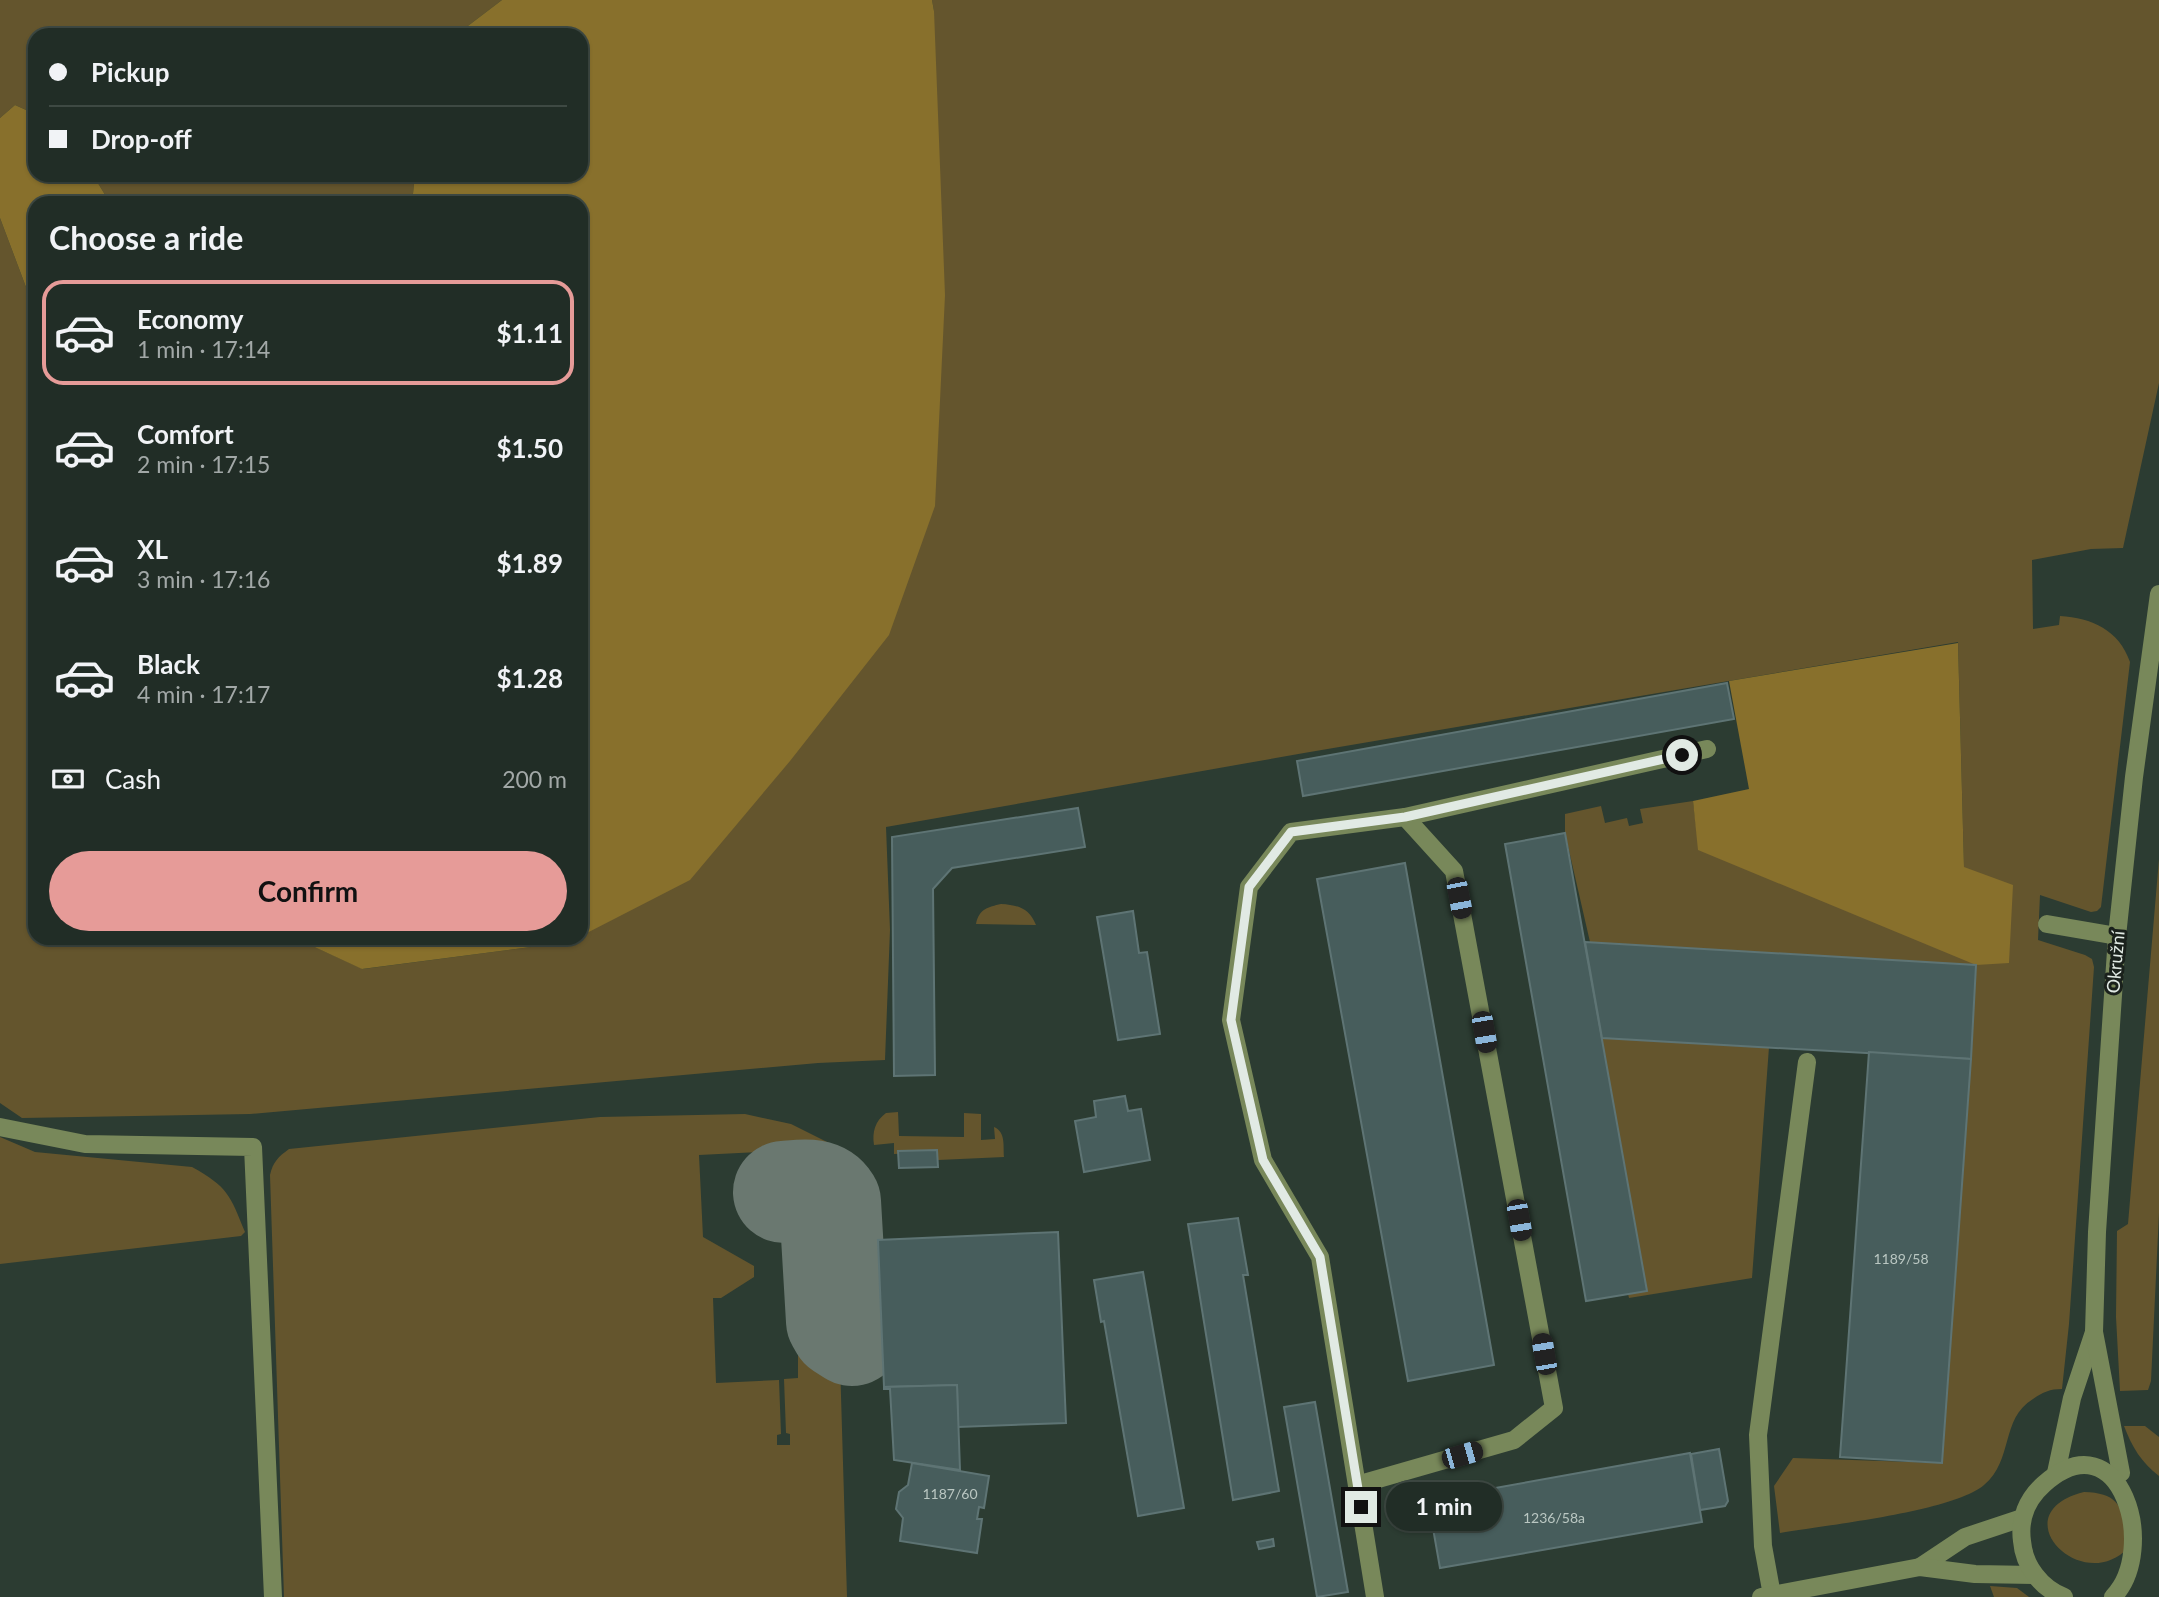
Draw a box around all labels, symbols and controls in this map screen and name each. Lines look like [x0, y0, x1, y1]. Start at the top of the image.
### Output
text: Pickup [91, 56, 170, 88]
text: Drop-off [91, 123, 192, 155]
text: Choose a ride [49, 218, 243, 257]
icon: car [53, 301, 116, 364]
text: Economy [137, 303, 243, 335]
text: $1.11 [497, 317, 563, 349]
text: 1 min · 17:14 [137, 335, 270, 363]
icon: car [53, 416, 116, 479]
text: Comfort [137, 418, 234, 450]
text: $1.50 [497, 432, 563, 464]
text: 2 min · 17:15 [137, 450, 270, 478]
icon: car [53, 531, 116, 594]
text: XL [137, 533, 168, 565]
text: $1.89 [497, 547, 563, 579]
text: 3 min · 17:16 [137, 565, 270, 593]
icon: car [53, 646, 116, 709]
text: Black [137, 648, 200, 680]
text: $1.28 [497, 662, 563, 694]
text: 4 min · 17:17 [137, 680, 270, 708]
route start [1666, 739, 1698, 771]
icon: cash [49, 760, 87, 798]
text: Cash [105, 763, 161, 795]
text: 200 m [502, 765, 567, 793]
button: Confirm [49, 851, 567, 931]
car [1445, 875, 1474, 921]
street label: Okružní [2101, 929, 2129, 994]
car [1471, 1009, 1498, 1055]
car [1506, 1197, 1533, 1243]
house number: 1189/58 [1873, 1250, 1929, 1267]
car [1531, 1331, 1558, 1377]
car [1439, 1439, 1486, 1471]
callout: 1 min [1386, 1482, 1501, 1532]
house number: 1187/60 [922, 1485, 978, 1502]
route end [1345, 1491, 1377, 1523]
text: 1 min [1415, 1492, 1473, 1520]
house number: 1236/58a [1523, 1509, 1585, 1526]

